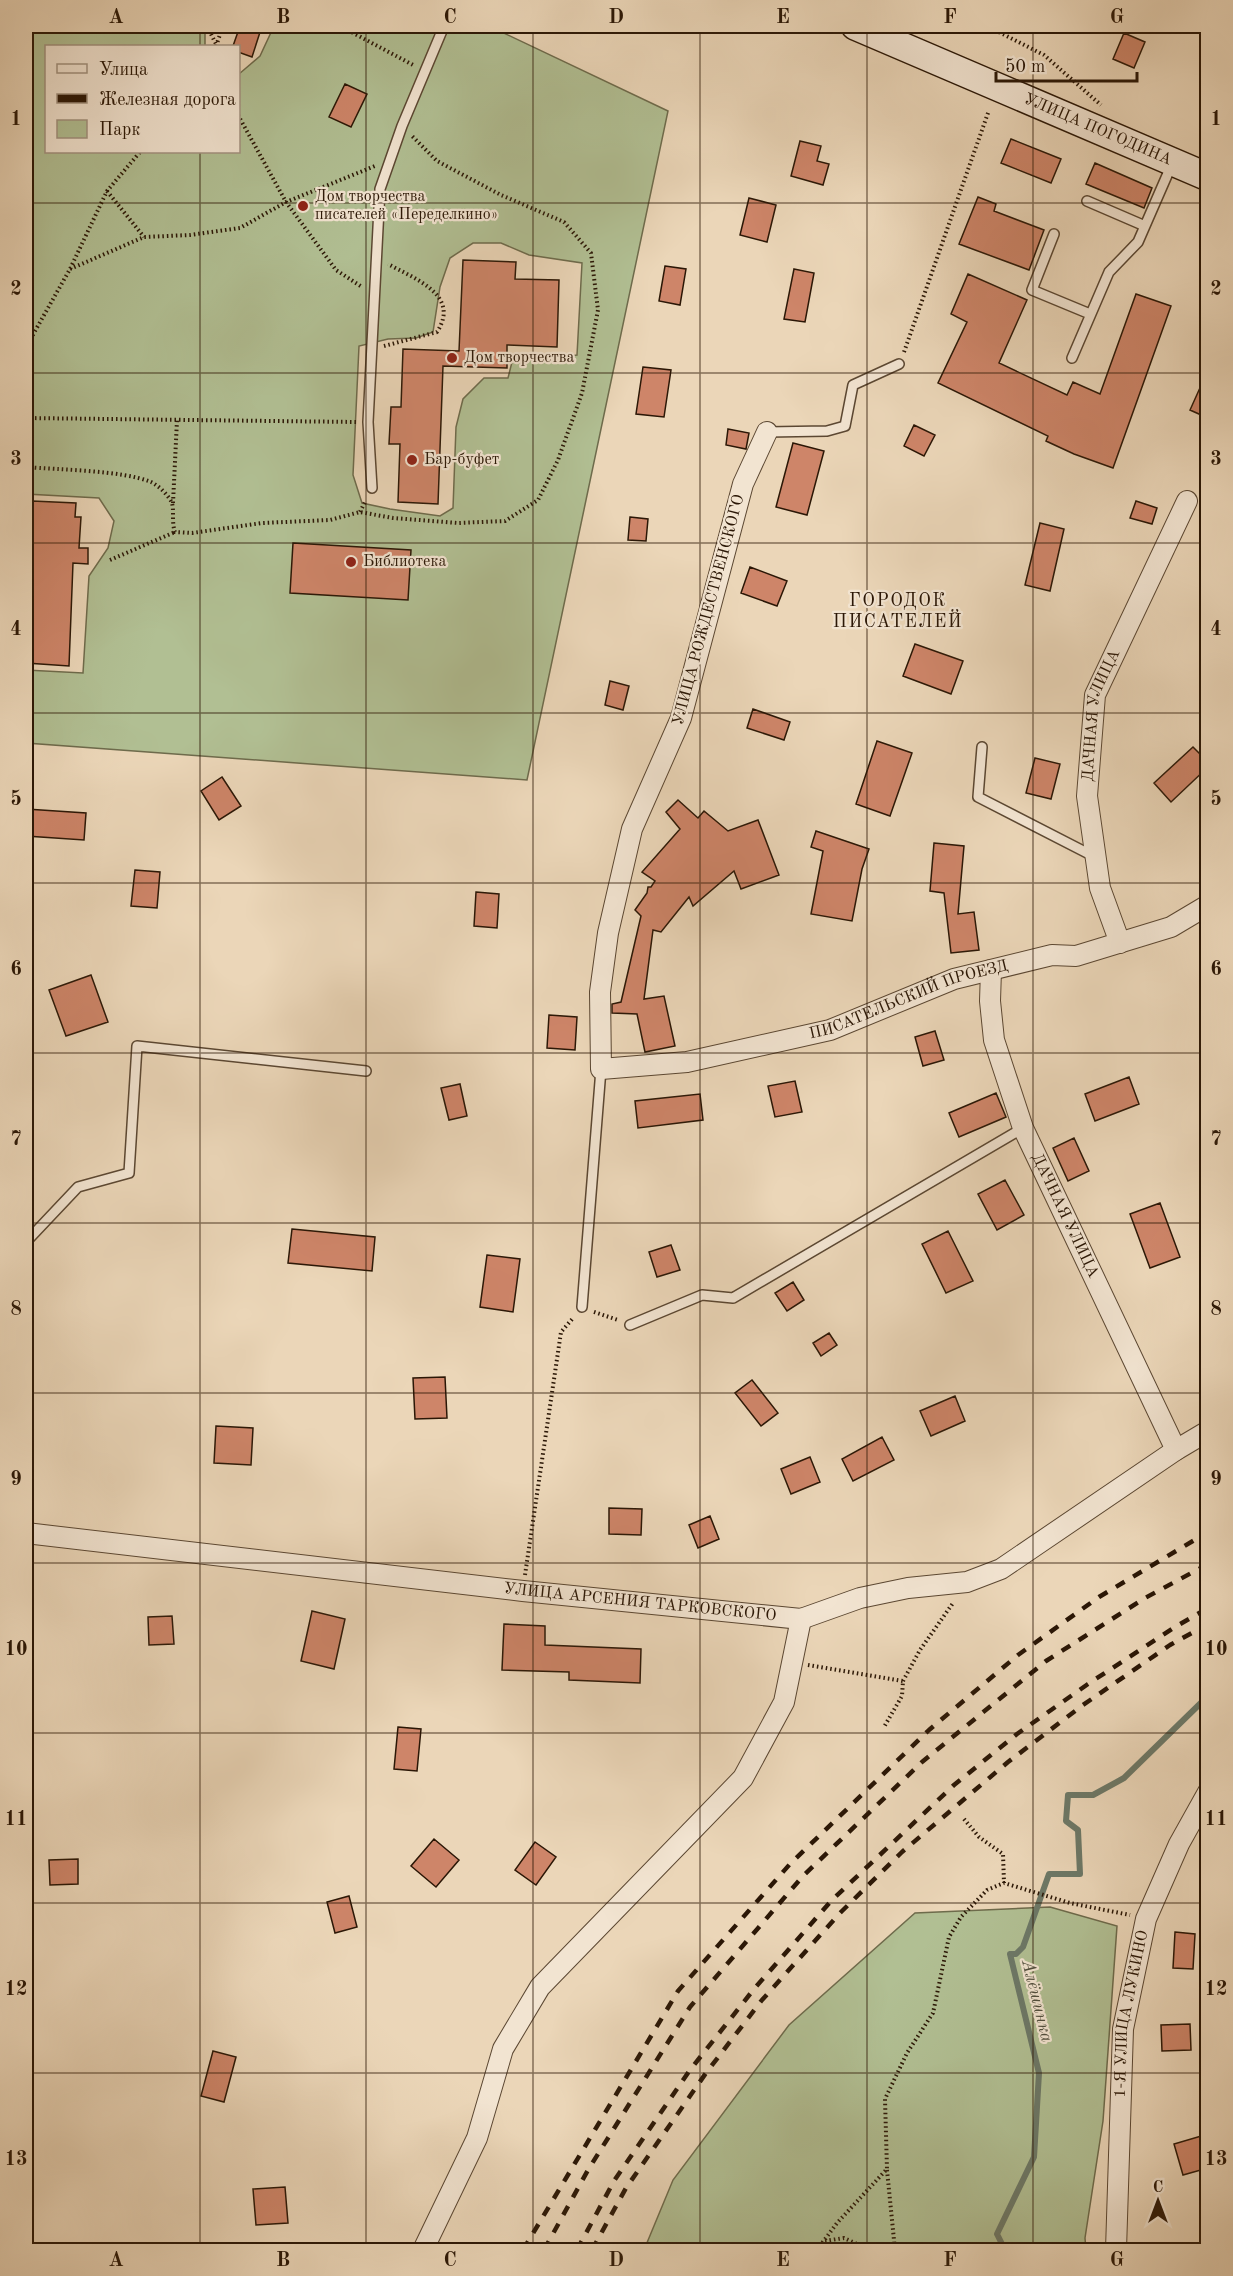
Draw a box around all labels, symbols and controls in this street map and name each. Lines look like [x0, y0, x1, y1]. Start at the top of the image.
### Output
text: A [108, 8, 124, 28]
text: B [276, 8, 290, 28]
text: C [443, 8, 457, 28]
text: D [608, 8, 624, 28]
text: E [776, 8, 790, 28]
text: F [943, 8, 957, 28]
text: G [1110, 8, 1124, 28]
legend [45, 45, 240, 153]
scale bar [996, 45, 1137, 83]
text: 50 m [1005, 58, 1045, 76]
text: Улица [99, 61, 148, 79]
text: Железная дорога [99, 91, 236, 109]
street label: УЛИЦА ПОГОДИНА [1022, 91, 1174, 168]
text: 1 [10, 110, 22, 130]
text: 1 [1210, 110, 1222, 130]
text: Парк [99, 121, 140, 139]
place label: Дом творчества писателей «Переделкино» [315, 189, 498, 223]
marker: Дом творчества писателей «Переделкино» [296, 199, 310, 213]
text: 2 [10, 280, 22, 300]
text: 2 [1210, 280, 1222, 300]
place label: Дом творчества [464, 350, 574, 366]
marker: Дом творчества [445, 351, 459, 365]
text: 3 [10, 450, 22, 470]
text: 3 [1210, 450, 1222, 470]
place label: Бар-буфет [424, 452, 499, 468]
marker: Бар-буфет [405, 453, 419, 467]
street label: УЛИЦА РОЖДЕСТВЕНСКОГО [670, 493, 748, 727]
place label: Библиотека [363, 554, 446, 570]
marker: Библиотека [344, 555, 358, 569]
district label: ГОРОДОК ПИСАТЕЛЕЙ [833, 592, 963, 631]
text: 4 [10, 620, 22, 640]
text: 4 [1210, 620, 1222, 640]
street label: ДАЧНАЯ УЛИЦА [1080, 647, 1123, 782]
text: 5 [10, 789, 22, 810]
text: 5 [1210, 789, 1222, 810]
street label: ПИСАТЕЛЬСКИЙ ПРОЕЗД [808, 958, 1010, 1042]
text: 6 [10, 960, 22, 980]
text: 6 [1210, 960, 1222, 980]
text: 7 [10, 1130, 22, 1150]
text: 7 [1210, 1130, 1222, 1150]
street label: ДАЧНАЯ УЛИЦА [1028, 1151, 1101, 1280]
text: 8 [10, 1300, 22, 1320]
text: 8 [1210, 1300, 1222, 1320]
text: 9 [10, 1470, 22, 1490]
text: 9 [1210, 1470, 1222, 1490]
street label: УЛИЦА АРСЕНИЯ ТАРКОВСКОГО [503, 1581, 777, 1624]
text: 10 [4, 1640, 28, 1660]
text: 10 [1204, 1640, 1228, 1660]
text: 11 [4, 1810, 28, 1830]
text: 11 [1204, 1810, 1228, 1830]
street label: 1-Я УЛИЦА ЛУКИНО [1113, 1929, 1151, 2098]
water label: Алёшинка [1018, 1957, 1056, 2044]
text: 12 [4, 1980, 28, 2000]
text: 12 [1204, 1980, 1228, 2000]
text: 13 [4, 2150, 28, 2170]
text: 13 [1204, 2150, 1228, 2170]
north arrow [1128, 2171, 1188, 2231]
text: С [1153, 2180, 1163, 2196]
text: A [108, 2251, 124, 2271]
text: B [276, 2251, 290, 2271]
text: C [443, 2251, 457, 2271]
text: D [608, 2251, 624, 2271]
text: E [776, 2251, 790, 2271]
text: F [943, 2251, 957, 2271]
text: G [1110, 2251, 1124, 2271]

